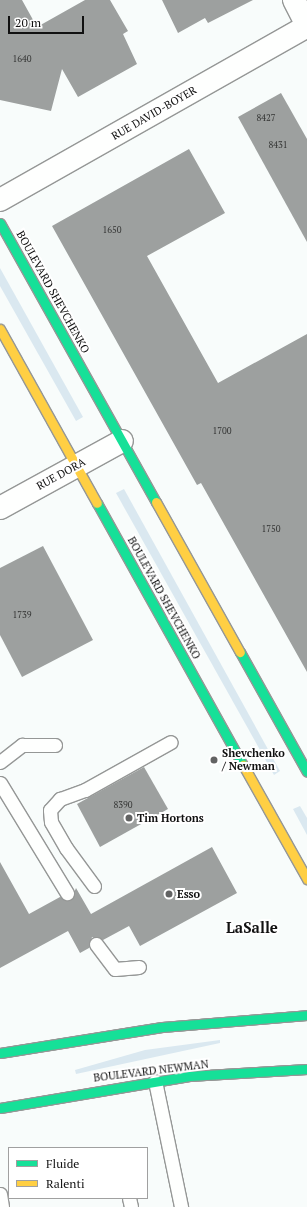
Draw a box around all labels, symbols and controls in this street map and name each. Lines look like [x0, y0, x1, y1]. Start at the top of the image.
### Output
scale bar [10, 8, 86, 34]
text: 20 m [15, 15, 41, 30]
house number: 1640 [12, 54, 32, 64]
street label: RUE DAVID-BOYER [109, 83, 199, 143]
house number: 8427 [256, 113, 276, 123]
house number: 8431 [268, 140, 288, 150]
house number: 1650 [102, 225, 122, 235]
street label: BOULEVARD SHEVCHENKO [14, 228, 92, 356]
house number: 1700 [212, 426, 232, 436]
street label: RUE DORA [34, 455, 88, 493]
house number: 1750 [261, 524, 281, 534]
street label: BOULEVARD SHEVCHENKO [125, 534, 203, 662]
house number: 1739 [12, 610, 32, 620]
place label: Shevchenko / Newman [222, 747, 285, 773]
marker: Shevchenko / Newman [209, 755, 219, 765]
house number: 8390 [113, 800, 133, 810]
place label: Tim Hortons [137, 811, 204, 825]
marker: Tim Hortons [124, 813, 134, 823]
place label: Esso [177, 887, 200, 901]
marker: Esso [164, 889, 174, 899]
district label: LaSalle [226, 919, 278, 937]
street label: BOULEVARD NEWMAN [93, 1057, 209, 1085]
legend [8, 1147, 148, 1199]
text: Fluide [46, 1156, 79, 1171]
text: Ralenti [46, 1176, 85, 1191]

